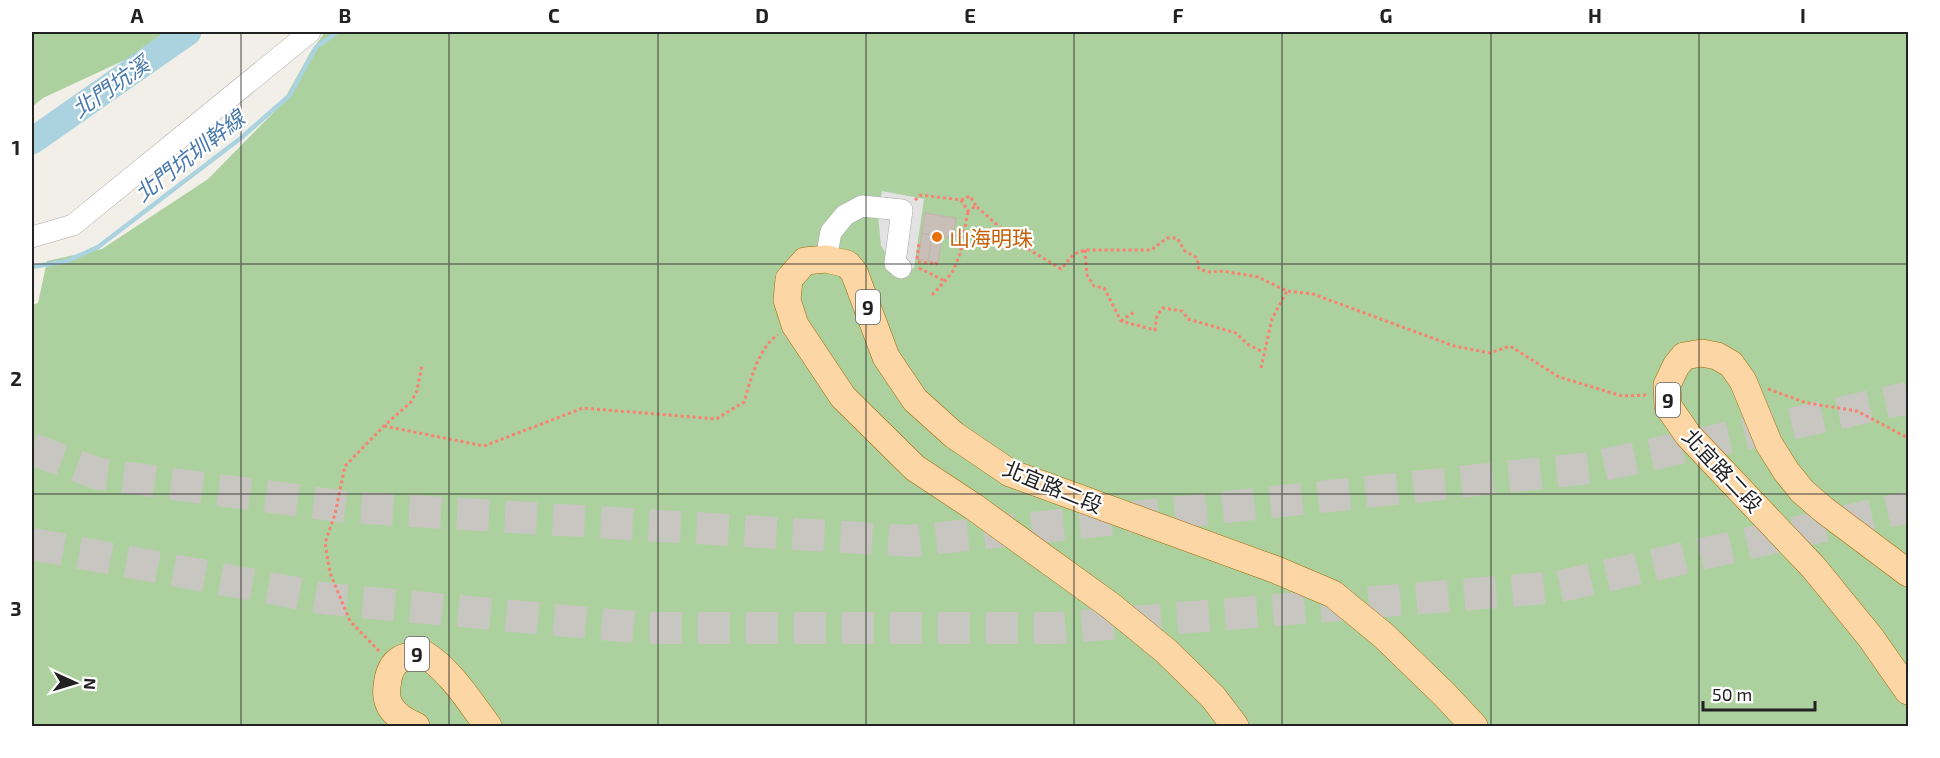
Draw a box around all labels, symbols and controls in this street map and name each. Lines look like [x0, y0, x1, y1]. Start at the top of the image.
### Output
text: A [130, 3, 144, 27]
text: B [339, 3, 351, 27]
text: C [548, 3, 560, 27]
text: D [755, 3, 769, 27]
text: E [964, 3, 976, 27]
text: F [1172, 3, 1184, 27]
text: G [1380, 3, 1392, 27]
text: H [1588, 3, 1602, 27]
text: I [1800, 3, 1806, 27]
water label: 北門坑溪 [66, 48, 156, 122]
water label: 北門坑圳幹線 [129, 102, 251, 206]
text: 1 [12, 135, 20, 159]
place label: 山海明珠 [949, 225, 1033, 250]
marker: 山海明珠 [930, 230, 944, 244]
road number: 9 [856, 290, 880, 324]
text: 2 [10, 366, 22, 390]
road number: 9 [1656, 383, 1680, 417]
street label: 北宜路二段 [1678, 423, 1768, 517]
street label: 北宜路二段 [1000, 455, 1106, 517]
text: 3 [10, 596, 22, 620]
road number: 9 [405, 637, 429, 671]
north arrow [45, 653, 105, 713]
scale bar [1703, 674, 1816, 712]
text: N [81, 678, 100, 691]
text: 50 m [1712, 683, 1752, 705]

